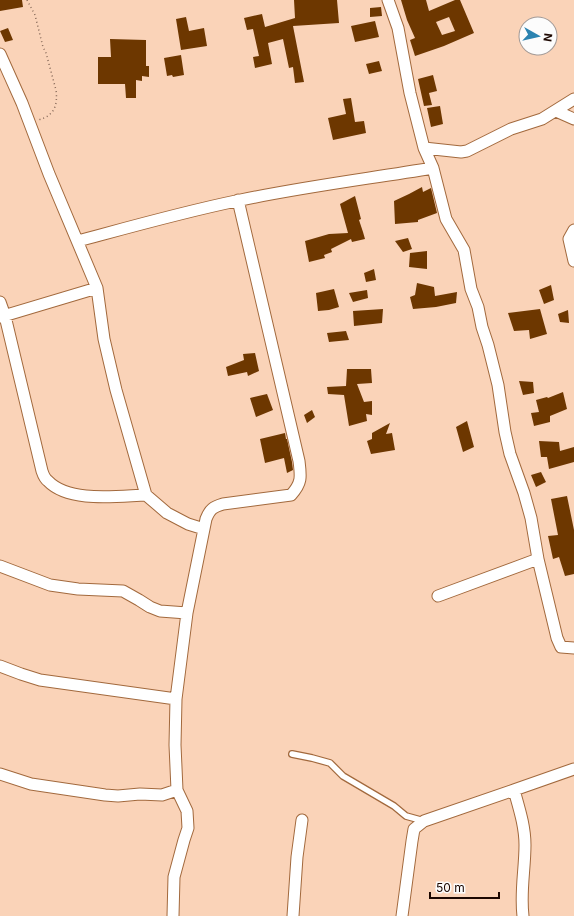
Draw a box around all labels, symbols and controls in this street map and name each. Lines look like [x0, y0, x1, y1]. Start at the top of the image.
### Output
north arrow [518, 16, 558, 56]
text: N [540, 32, 555, 43]
scale bar [430, 874, 499, 900]
text: 50 m [436, 880, 465, 895]

